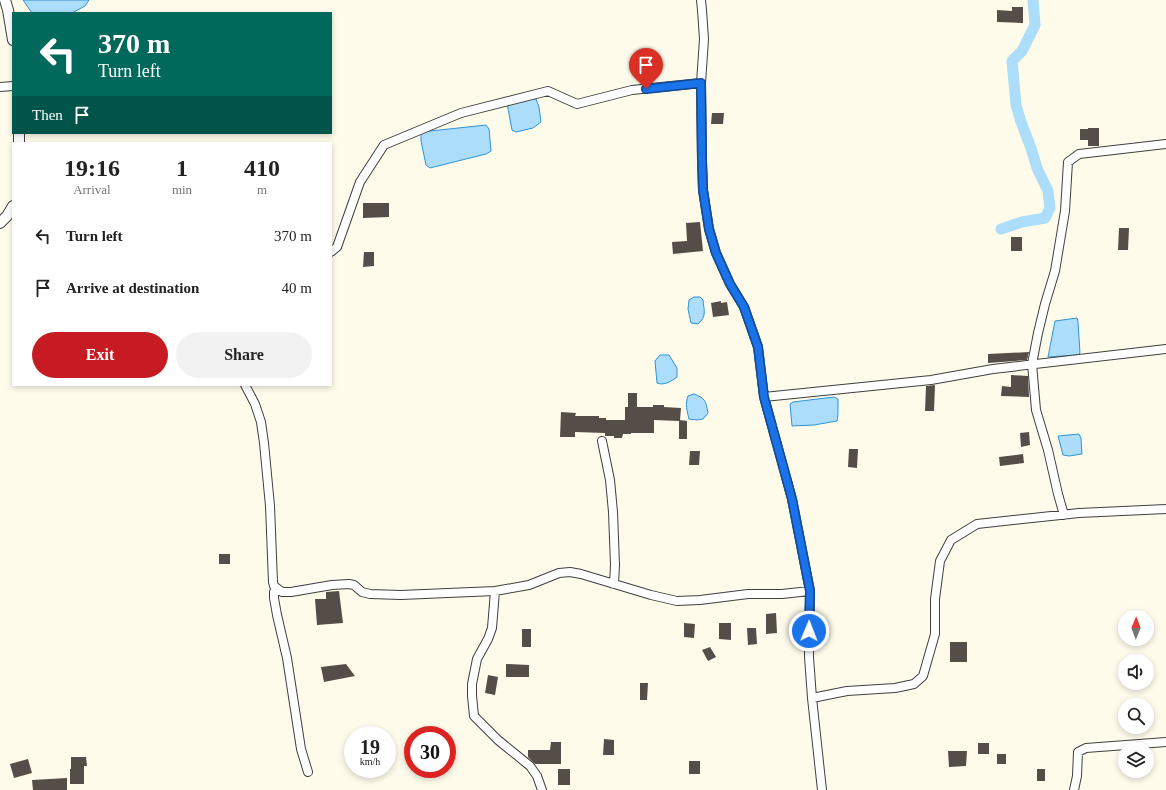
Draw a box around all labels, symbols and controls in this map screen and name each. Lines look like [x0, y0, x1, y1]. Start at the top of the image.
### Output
icon: left [32, 28, 84, 80]
text: 370 m [98, 28, 170, 59]
pin [629, 48, 663, 89]
icon: arrive [635, 54, 657, 76]
text: Turn left [98, 61, 161, 81]
icon: arrive [71, 104, 93, 126]
text: Then [32, 107, 63, 123]
text: 19:16 [64, 155, 120, 181]
text: 1 [176, 155, 188, 181]
text: 410 [244, 155, 280, 181]
text: Arrival [73, 182, 111, 197]
text: min [172, 182, 192, 197]
text: m [257, 182, 267, 197]
icon: left [32, 225, 54, 247]
text: Turn left [66, 228, 123, 244]
text: 370 m [274, 228, 312, 244]
icon: arrive [32, 277, 54, 299]
text: Arrive at destination [66, 280, 199, 296]
text: 40 m [282, 280, 312, 296]
button: Exit [32, 332, 168, 378]
button: Share [176, 332, 312, 378]
position arrow [788, 610, 830, 652]
north arrow [1118, 610, 1154, 646]
map controls [1118, 610, 1154, 778]
button: sound [1118, 654, 1154, 690]
button: search [1118, 698, 1154, 734]
speed limit sign: 30 [404, 726, 456, 778]
text: 19 [360, 736, 380, 758]
button: layers [1118, 742, 1154, 778]
text: km/h [360, 756, 380, 767]

